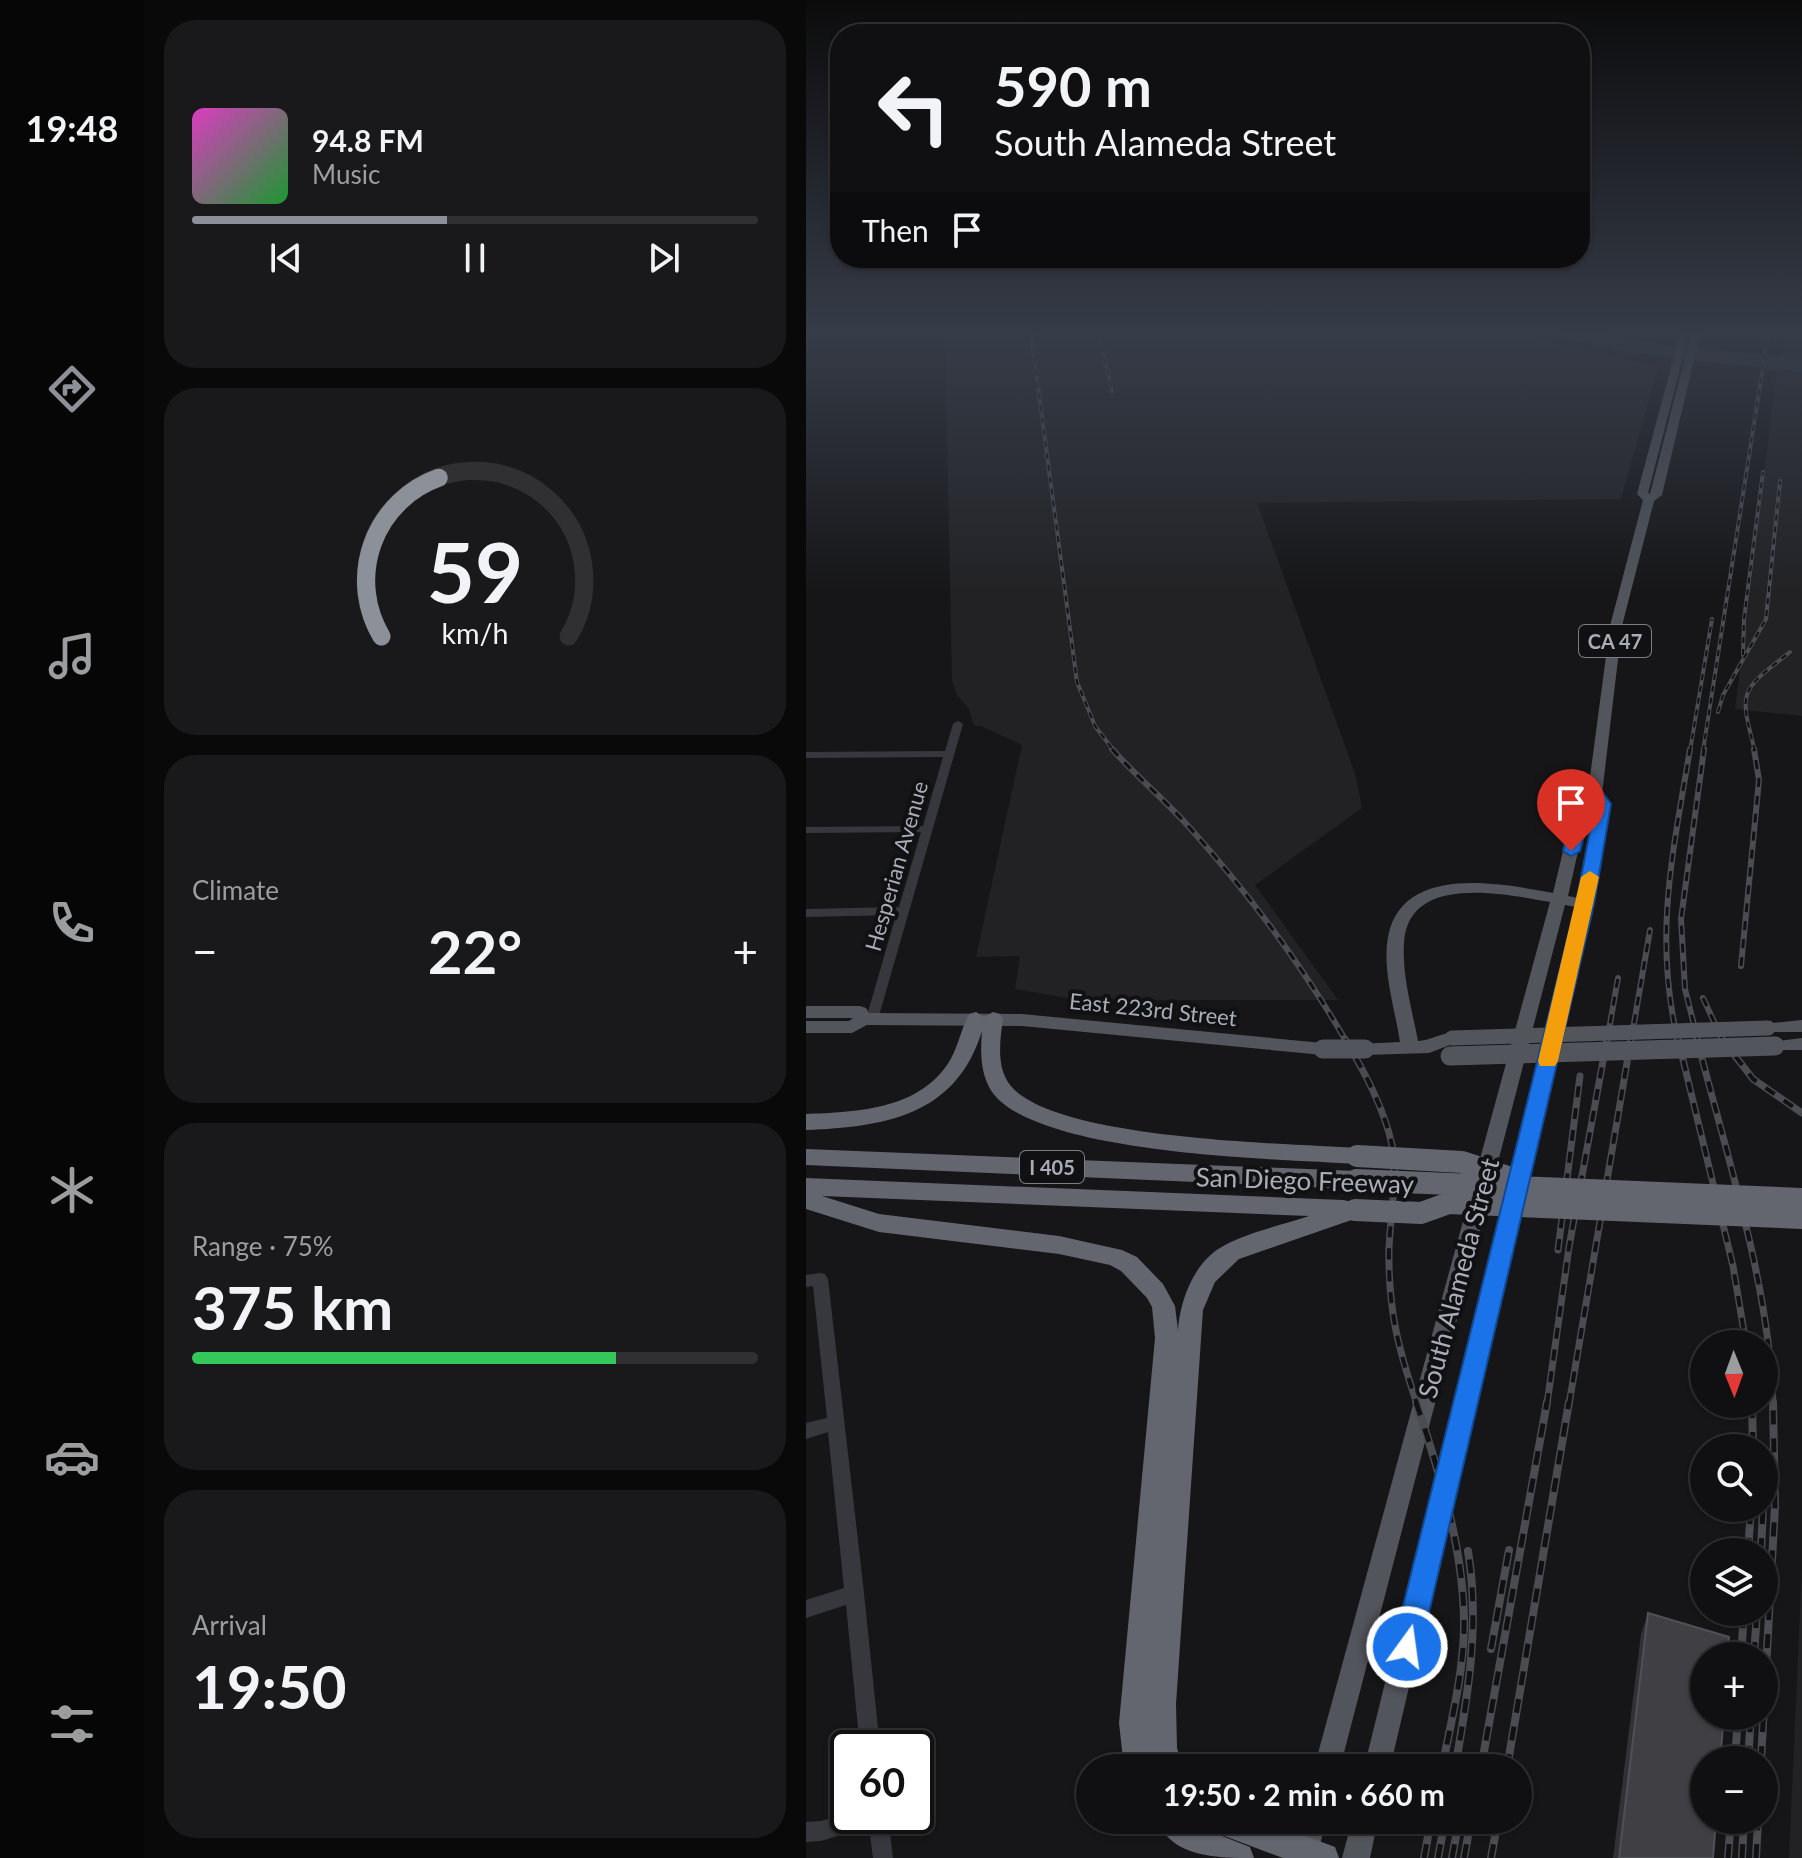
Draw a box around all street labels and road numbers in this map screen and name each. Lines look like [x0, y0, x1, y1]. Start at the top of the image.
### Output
road number: CA 47 [1579, 625, 1651, 657]
street label: Hesperian Avenue [859, 778, 933, 954]
street label: East 223rd Street [1068, 987, 1238, 1031]
road number: I 405 [1020, 1151, 1084, 1183]
street label: South Alameda Street [1411, 1154, 1506, 1402]
street label: San Diego Freeway [1195, 1160, 1415, 1200]

